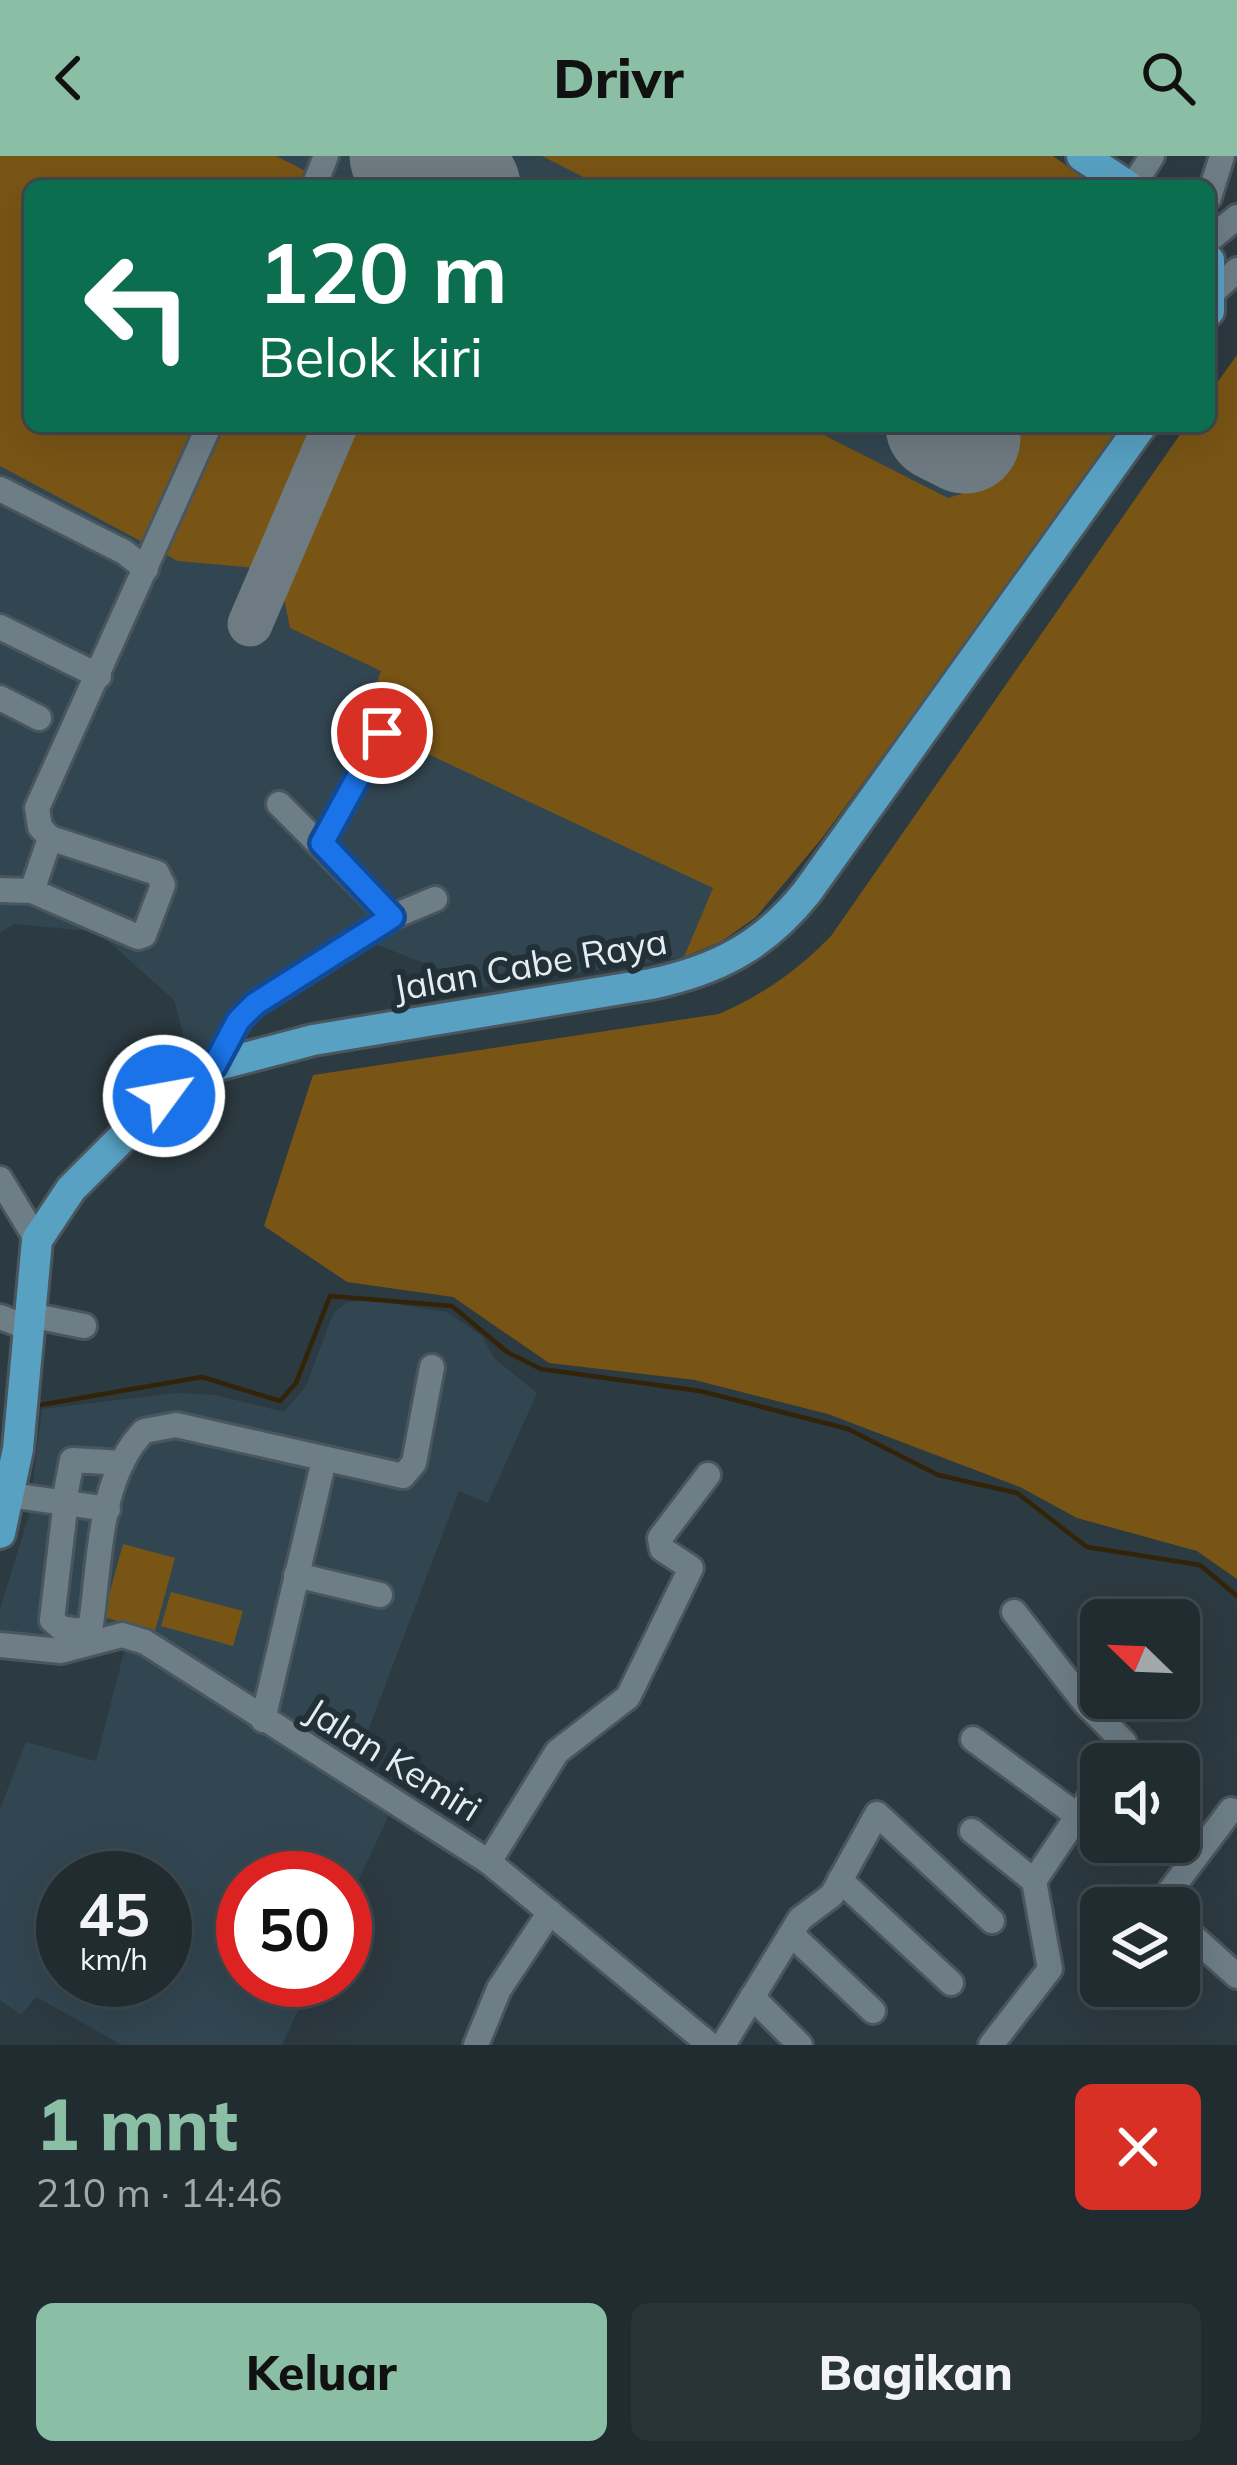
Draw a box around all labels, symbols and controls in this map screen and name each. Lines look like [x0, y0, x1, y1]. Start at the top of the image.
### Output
text: Drivr [553, 44, 684, 112]
icon: back [36, 45, 102, 111]
icon: search [1135, 45, 1201, 111]
text: 120 m [258, 219, 508, 324]
icon: left [60, 228, 216, 384]
text: Belok kiri [258, 323, 483, 391]
pin [331, 682, 433, 784]
icon: arrive [349, 700, 415, 766]
street label: Jalan Cabe Raya [390, 918, 670, 1010]
position arrow [101, 1033, 227, 1159]
north arrow [1080, 1599, 1200, 1719]
map controls [1080, 1599, 1200, 2007]
street label: Jalan Kemiri [298, 1687, 490, 1831]
button: sound [1080, 1743, 1200, 1863]
speed limit sign: 50 [216, 1851, 372, 2007]
text: 45 [78, 1876, 150, 1951]
button: layers [1080, 1887, 1200, 2007]
text: km/h [80, 1940, 148, 1978]
text: 1 mnt [36, 2078, 238, 2168]
button: close [1075, 2084, 1201, 2210]
text: 210 m · 14:46 [36, 2168, 282, 2217]
button: Keluar [36, 2303, 607, 2441]
button: Bagikan [631, 2303, 1201, 2441]

